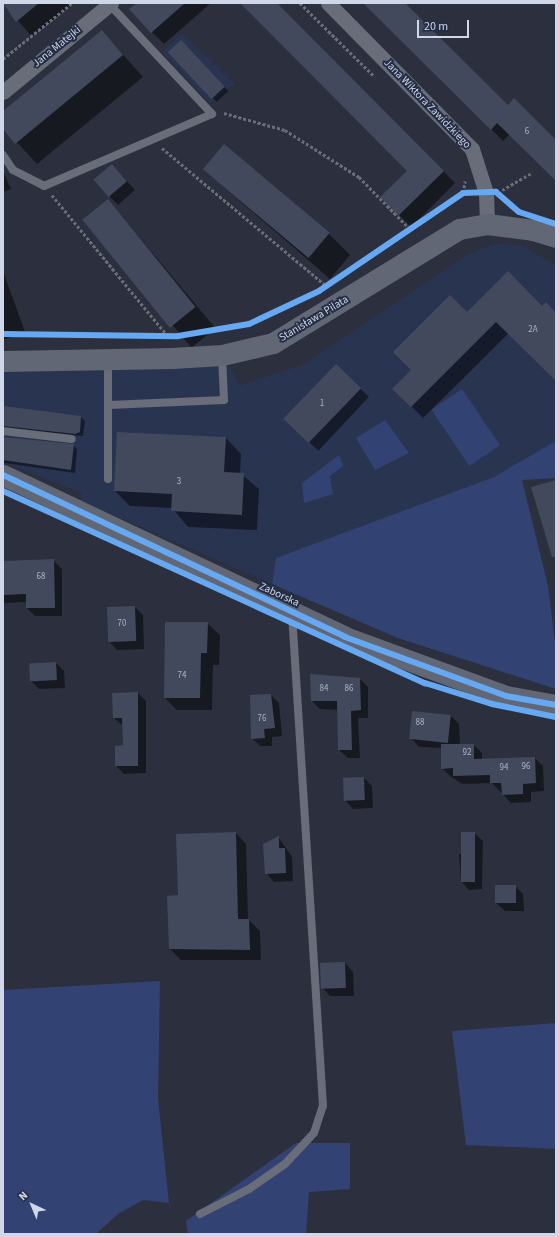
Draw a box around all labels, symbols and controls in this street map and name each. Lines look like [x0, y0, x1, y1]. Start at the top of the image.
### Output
scale bar [419, 12, 471, 38]
text: 20 m [424, 18, 448, 35]
street label: Jana Matejki [30, 24, 84, 70]
street label: Jana Wiktora Zawidzkiego [381, 56, 473, 152]
house number: 6 [525, 127, 529, 137]
street label: Stanisława Pilata [277, 293, 351, 345]
house number: 2A [528, 325, 538, 335]
house number: 1 [320, 399, 324, 409]
house number: 3 [177, 477, 181, 487]
house number: 68 [37, 572, 45, 582]
street label: Zaborska [257, 580, 301, 610]
house number: 70 [118, 619, 126, 629]
house number: 74 [178, 671, 186, 681]
house number: 84 [320, 684, 328, 694]
house number: 86 [345, 684, 353, 694]
house number: 76 [258, 714, 266, 724]
house number: 88 [416, 718, 424, 728]
house number: 92 [463, 748, 471, 758]
house number: 96 [522, 762, 530, 772]
house number: 94 [500, 763, 508, 773]
north arrow [12, 1185, 52, 1225]
text: N [15, 1188, 31, 1204]

